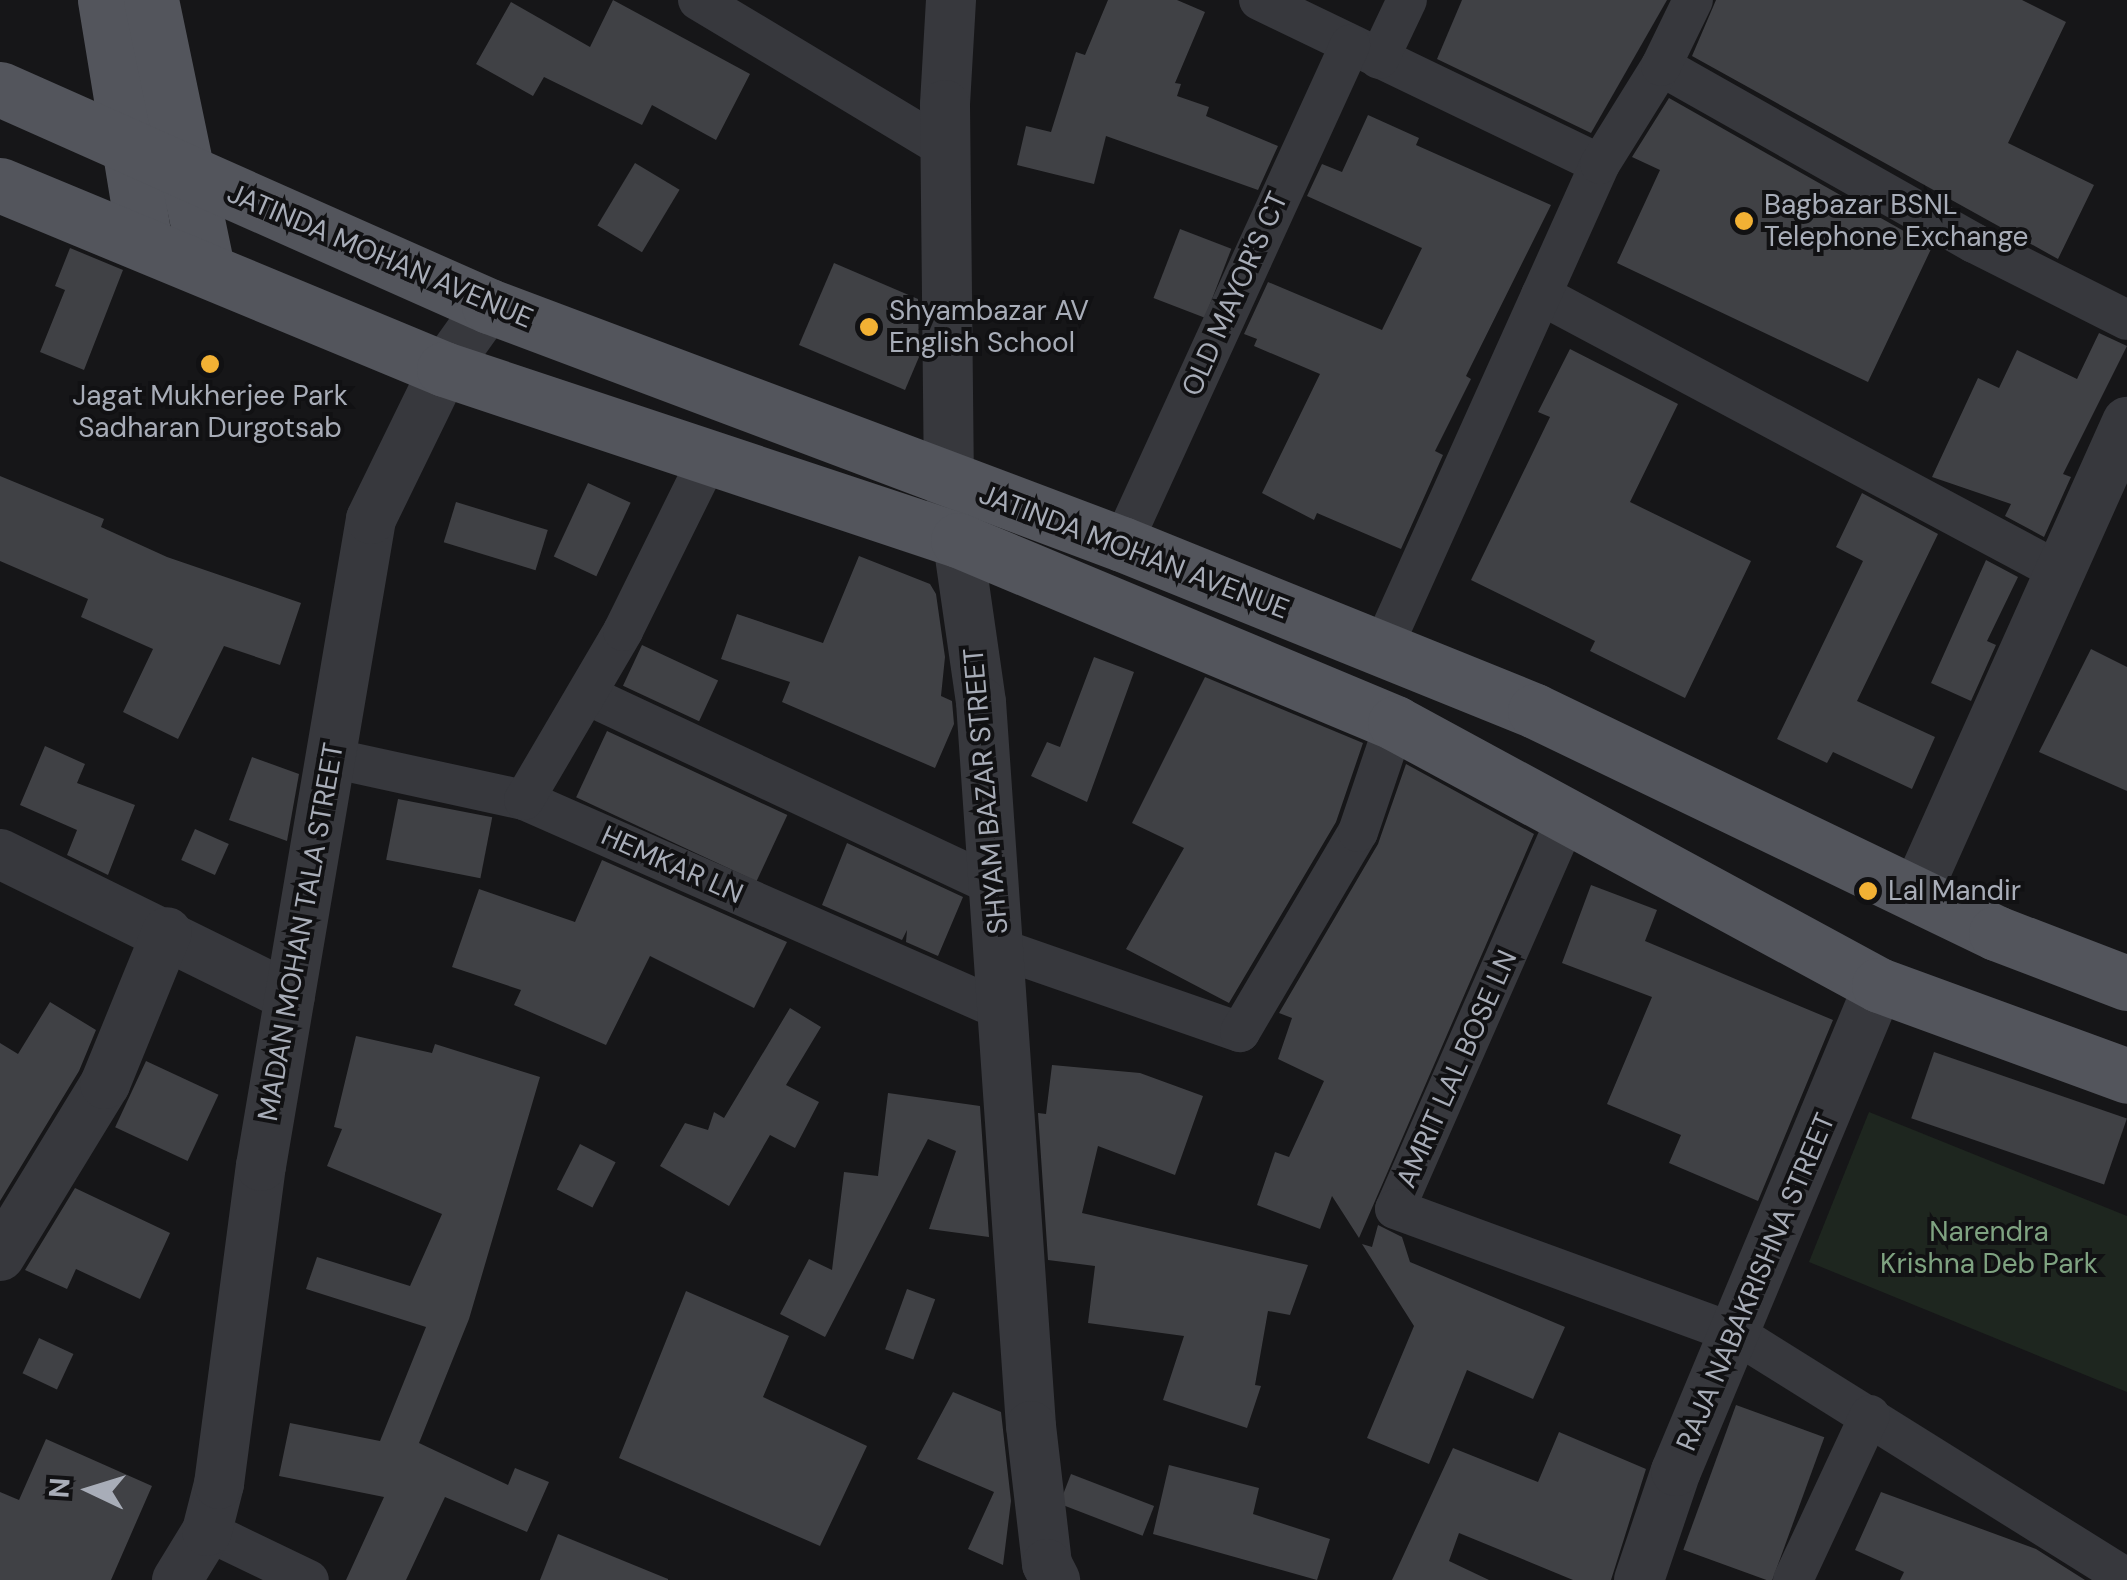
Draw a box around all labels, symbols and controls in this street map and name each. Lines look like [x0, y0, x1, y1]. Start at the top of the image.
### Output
street label: JATINDA MOHAN AVENUE [222, 176, 538, 336]
street label: OLD MAYOR'S CT [1175, 187, 1295, 401]
place label: Bagbazar BSNL Telephone Exchange [1764, 188, 2028, 254]
marker: Bagbazar BSNL Telephone Exchange [1733, 210, 1755, 232]
place label: Shyambazar AV English School [889, 294, 1089, 360]
marker: Shyambazar AV English School [858, 316, 880, 338]
marker: Jagat Mukherjee Park Sadharan Durgotsab [199, 353, 221, 375]
place label: Jagat Mukherjee Park Sadharan Durgotsab [72, 379, 348, 445]
street label: JATINDA MOHAN AVENUE [975, 477, 1293, 627]
street label: SHYAM BAZAR STREET [957, 646, 1015, 936]
street label: MADAN MOHAN TALA STREET [251, 740, 351, 1124]
street label: HEMKAR LN [596, 819, 748, 911]
place label: Lal Mandir [1888, 874, 2021, 908]
marker: Lal Mandir [1857, 880, 1879, 902]
street label: AMRIT LAL BOSE LN [1390, 945, 1524, 1193]
street label: RAJA NABAKRISHNA STREET [1670, 1108, 1842, 1456]
park label: Narendra Krishna Deb Park [1880, 1215, 2098, 1281]
north arrow [40, 1440, 140, 1540]
text: N [40, 1476, 79, 1499]

